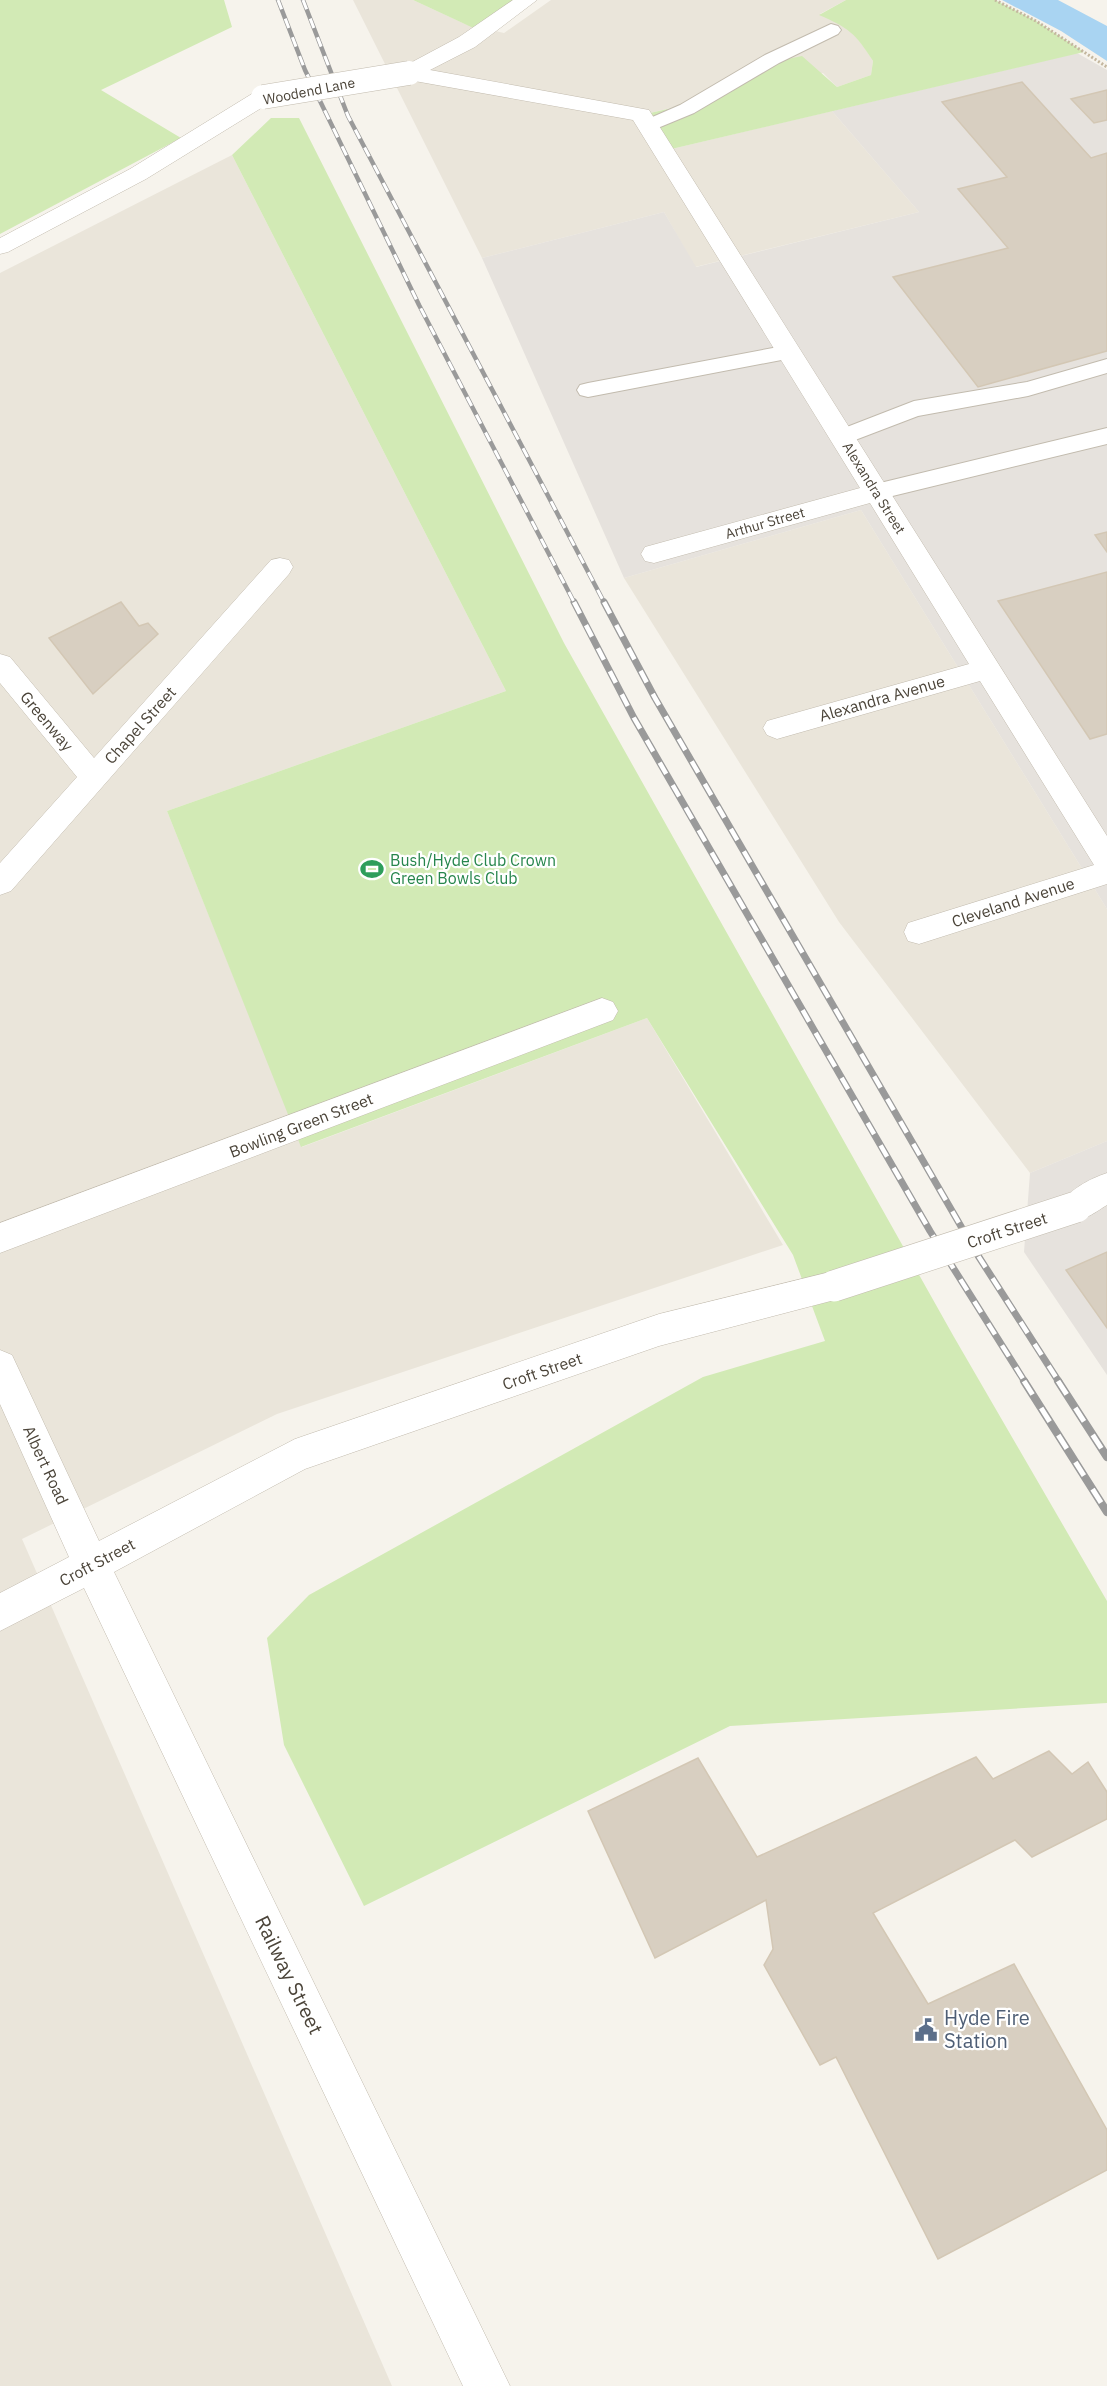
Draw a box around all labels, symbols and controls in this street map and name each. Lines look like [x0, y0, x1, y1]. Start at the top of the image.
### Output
street label: Woodend Lane [262, 73, 357, 109]
street label: Alexandra Street [838, 439, 910, 537]
street label: Arthur Street [723, 503, 807, 543]
street label: Alexandra Avenue [817, 670, 947, 725]
street label: Chapel Street [100, 682, 180, 768]
street label: Greenway [16, 687, 78, 755]
place label: Bush/Hyde Club Crown Green Bowls Club [390, 850, 556, 888]
sports icon: Bush/Hyde Club Crown Green Bowls Club [359, 856, 385, 882]
street label: Cleveland Avenue [949, 873, 1077, 931]
street label: Bowling Green Street [226, 1088, 376, 1162]
street label: Croft Street [964, 1208, 1050, 1252]
street label: Croft Street [499, 1348, 585, 1394]
street label: Albert Road [19, 1422, 73, 1508]
street label: Croft Street [56, 1534, 138, 1590]
street label: Railway Street [249, 1911, 330, 2039]
place label: Hyde Fire Station [944, 2004, 1030, 2054]
public building icon: Hyde Fire Station [913, 2017, 939, 2043]

